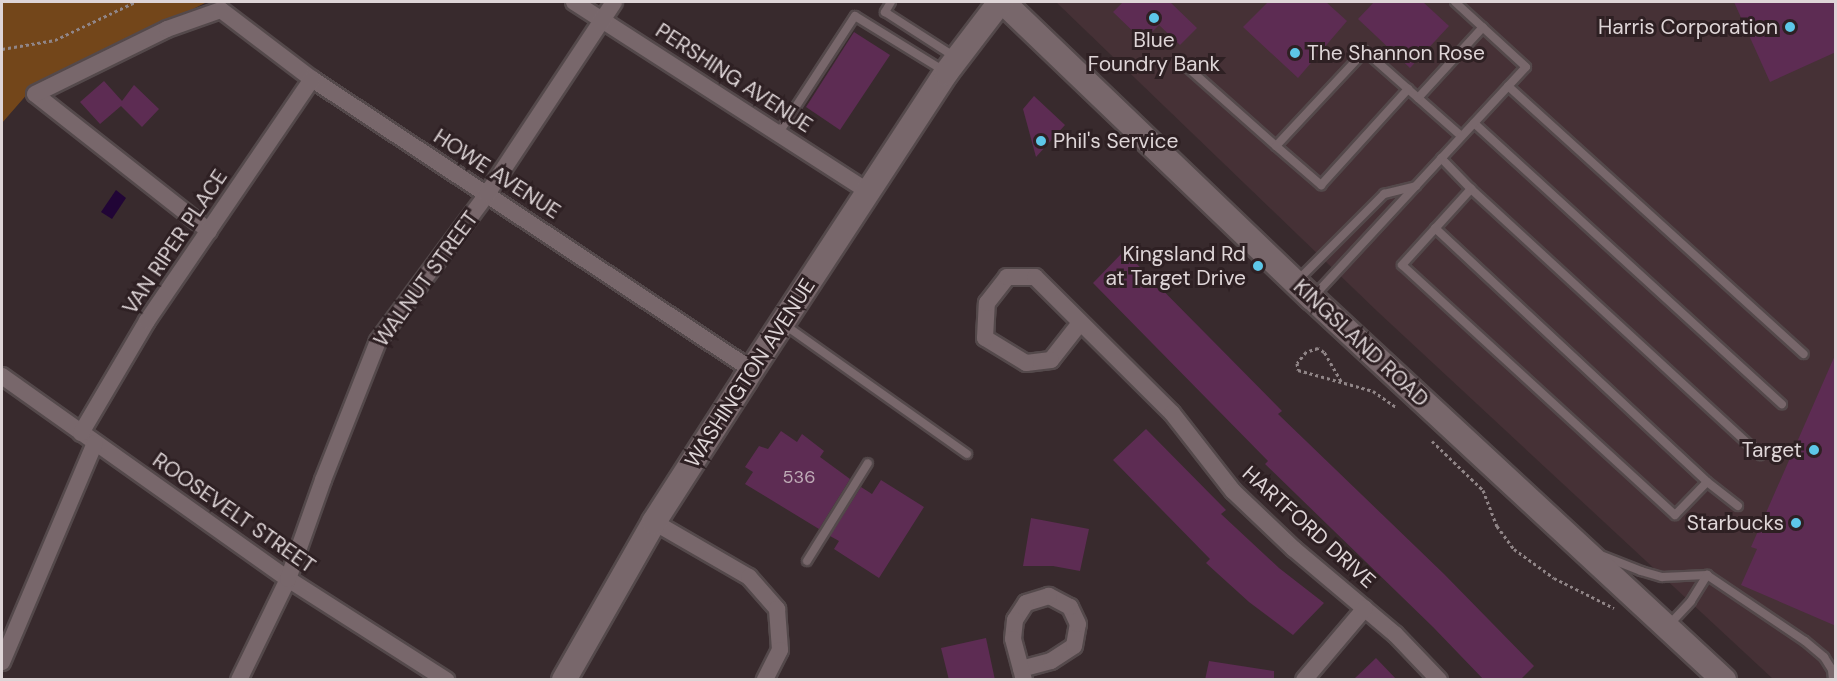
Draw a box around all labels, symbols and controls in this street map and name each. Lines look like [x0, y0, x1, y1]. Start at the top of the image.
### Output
marker: Blue Foundry Bank [1147, 11, 1161, 25]
place label: Harris Corporation [1598, 14, 1778, 40]
street label: PERSHING AVENUE [651, 18, 817, 138]
marker: Harris Corporation [1783, 20, 1797, 34]
place label: Blue Foundry Bank [1088, 27, 1220, 77]
place label: The Shannon Rose [1307, 40, 1485, 66]
marker: The Shannon Rose [1288, 46, 1302, 60]
street label: HOWE AVENUE [429, 124, 565, 224]
place label: Phil's Service [1053, 128, 1178, 154]
marker: Phil's Service [1034, 134, 1048, 148]
street label: VAN RIPER PLACE [117, 165, 233, 319]
street label: WALNUT STREET [368, 206, 484, 352]
place label: Kingsland Rd at Target Drive [1105, 241, 1246, 291]
marker: Kingsland Rd at Target Drive [1251, 259, 1265, 273]
street label: WASHINGTON AVENUE [680, 274, 820, 472]
street label: KINGSLAND ROAD [1288, 274, 1434, 412]
place label: Target [1742, 437, 1802, 463]
marker: Target [1807, 443, 1821, 457]
street label: ROOSEVELT STREET [148, 447, 320, 579]
street label: HARTFORD DRIVE [1237, 461, 1381, 593]
house number: 536 [783, 466, 815, 488]
place label: Starbucks [1687, 510, 1784, 536]
marker: Starbucks [1789, 516, 1803, 530]

